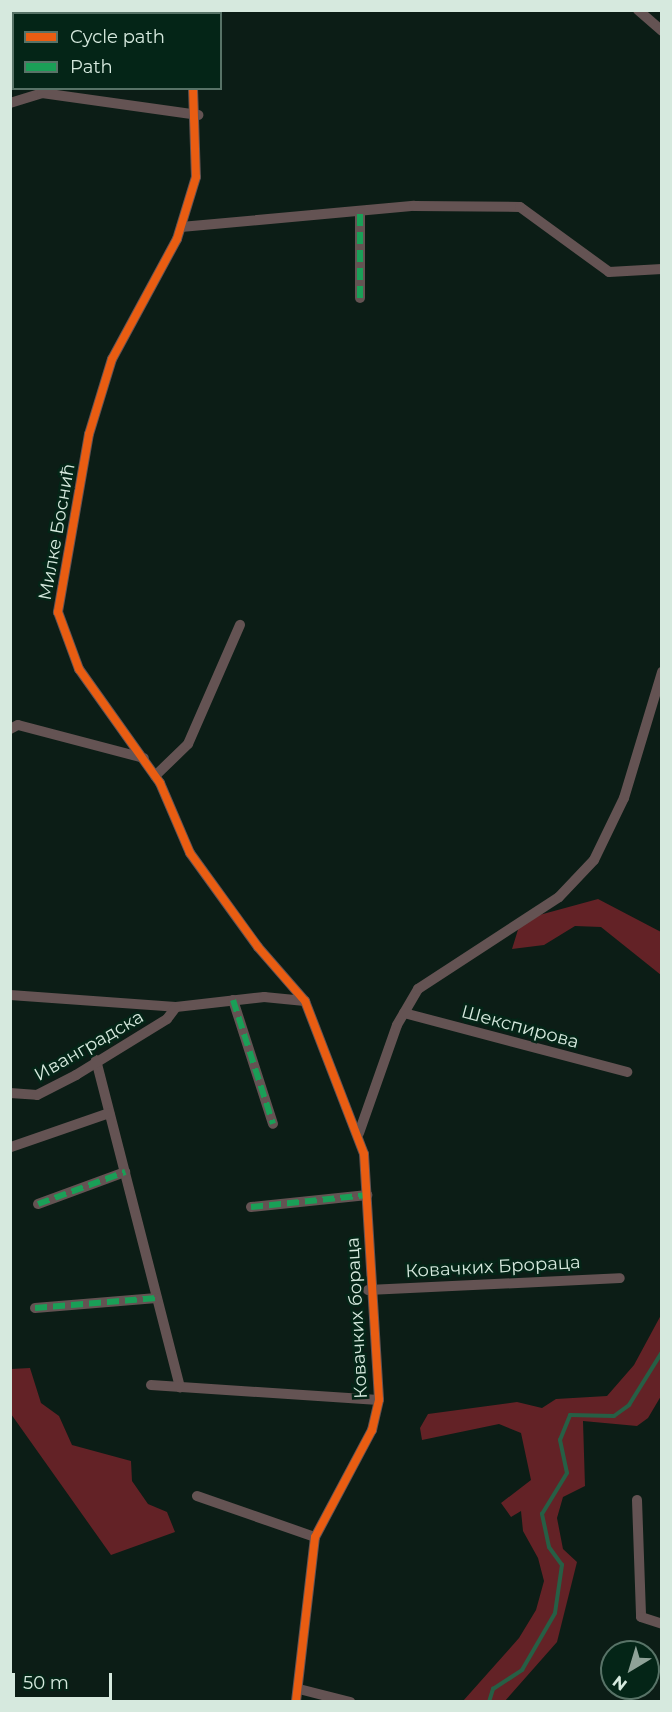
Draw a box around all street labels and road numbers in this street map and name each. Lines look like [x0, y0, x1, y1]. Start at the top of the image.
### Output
street label: Милке Боснић [34, 462, 80, 602]
street label: Шекспирова [459, 1001, 581, 1053]
street label: Иванградска [31, 1006, 147, 1086]
street label: Ковачких бораца [342, 1237, 372, 1399]
street label: Ковачких Брораца [405, 1252, 581, 1282]

